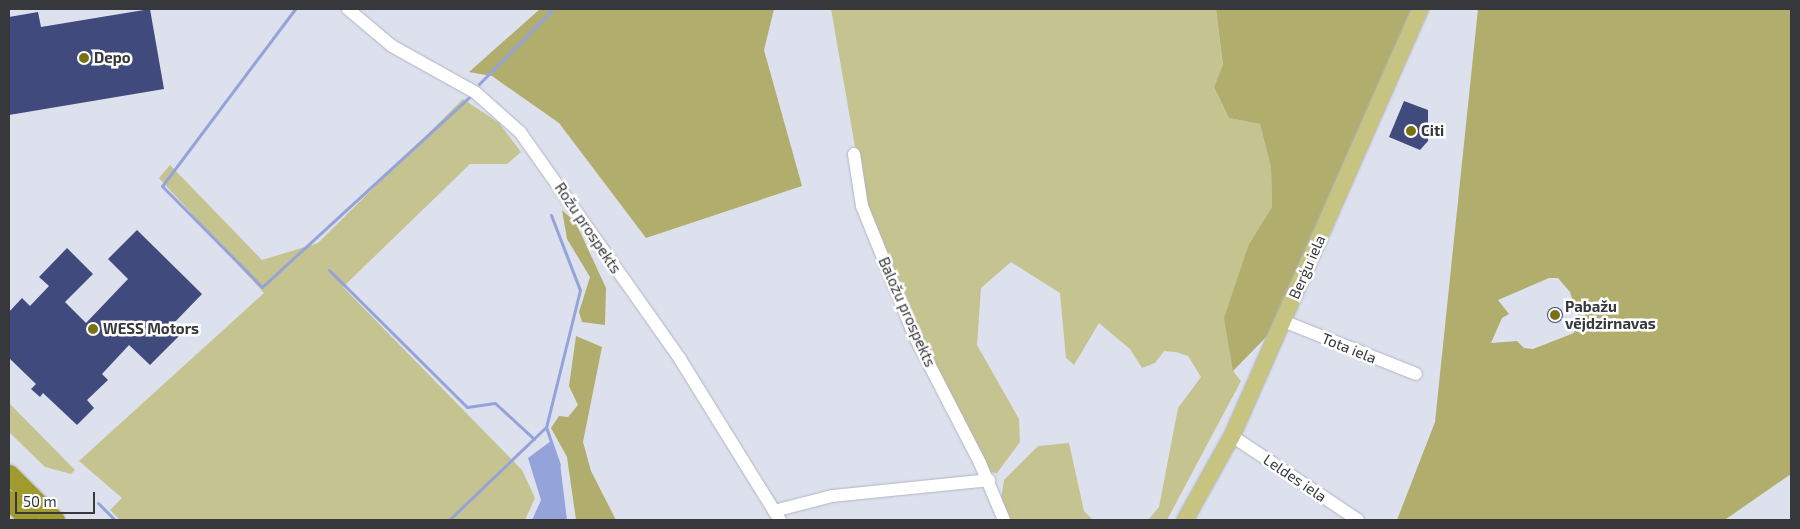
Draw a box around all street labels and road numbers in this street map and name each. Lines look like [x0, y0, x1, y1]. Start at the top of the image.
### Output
street label: Rožu prospekts [551, 179, 625, 277]
street label: Berģu iela [1285, 232, 1329, 302]
street label: Baložu prospekts [875, 254, 939, 370]
street label: Tota iela [1319, 329, 1379, 367]
street label: Leldes iela [1260, 450, 1330, 506]

